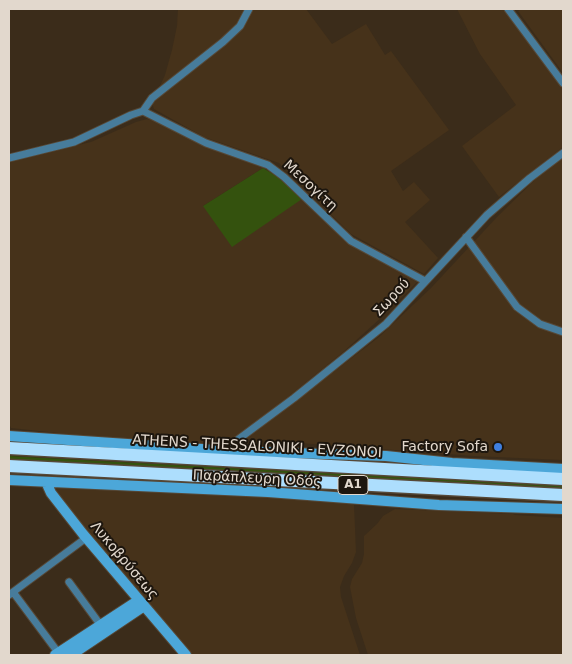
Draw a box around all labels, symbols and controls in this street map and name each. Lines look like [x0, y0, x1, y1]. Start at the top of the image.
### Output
street label: Μεσογίτη [280, 157, 340, 215]
street label: Σωρού [370, 275, 414, 321]
street label: ATHENS - THESSALONIKI - EVZONOI [132, 432, 382, 462]
place label: Factory Sofa [401, 439, 488, 455]
marker: Factory Sofa [492, 441, 504, 453]
street label: Παράπλευρη Οδός [192, 467, 322, 491]
road number: Α1 [338, 476, 368, 494]
street label: Λυκοβρύσεως [86, 519, 162, 603]

